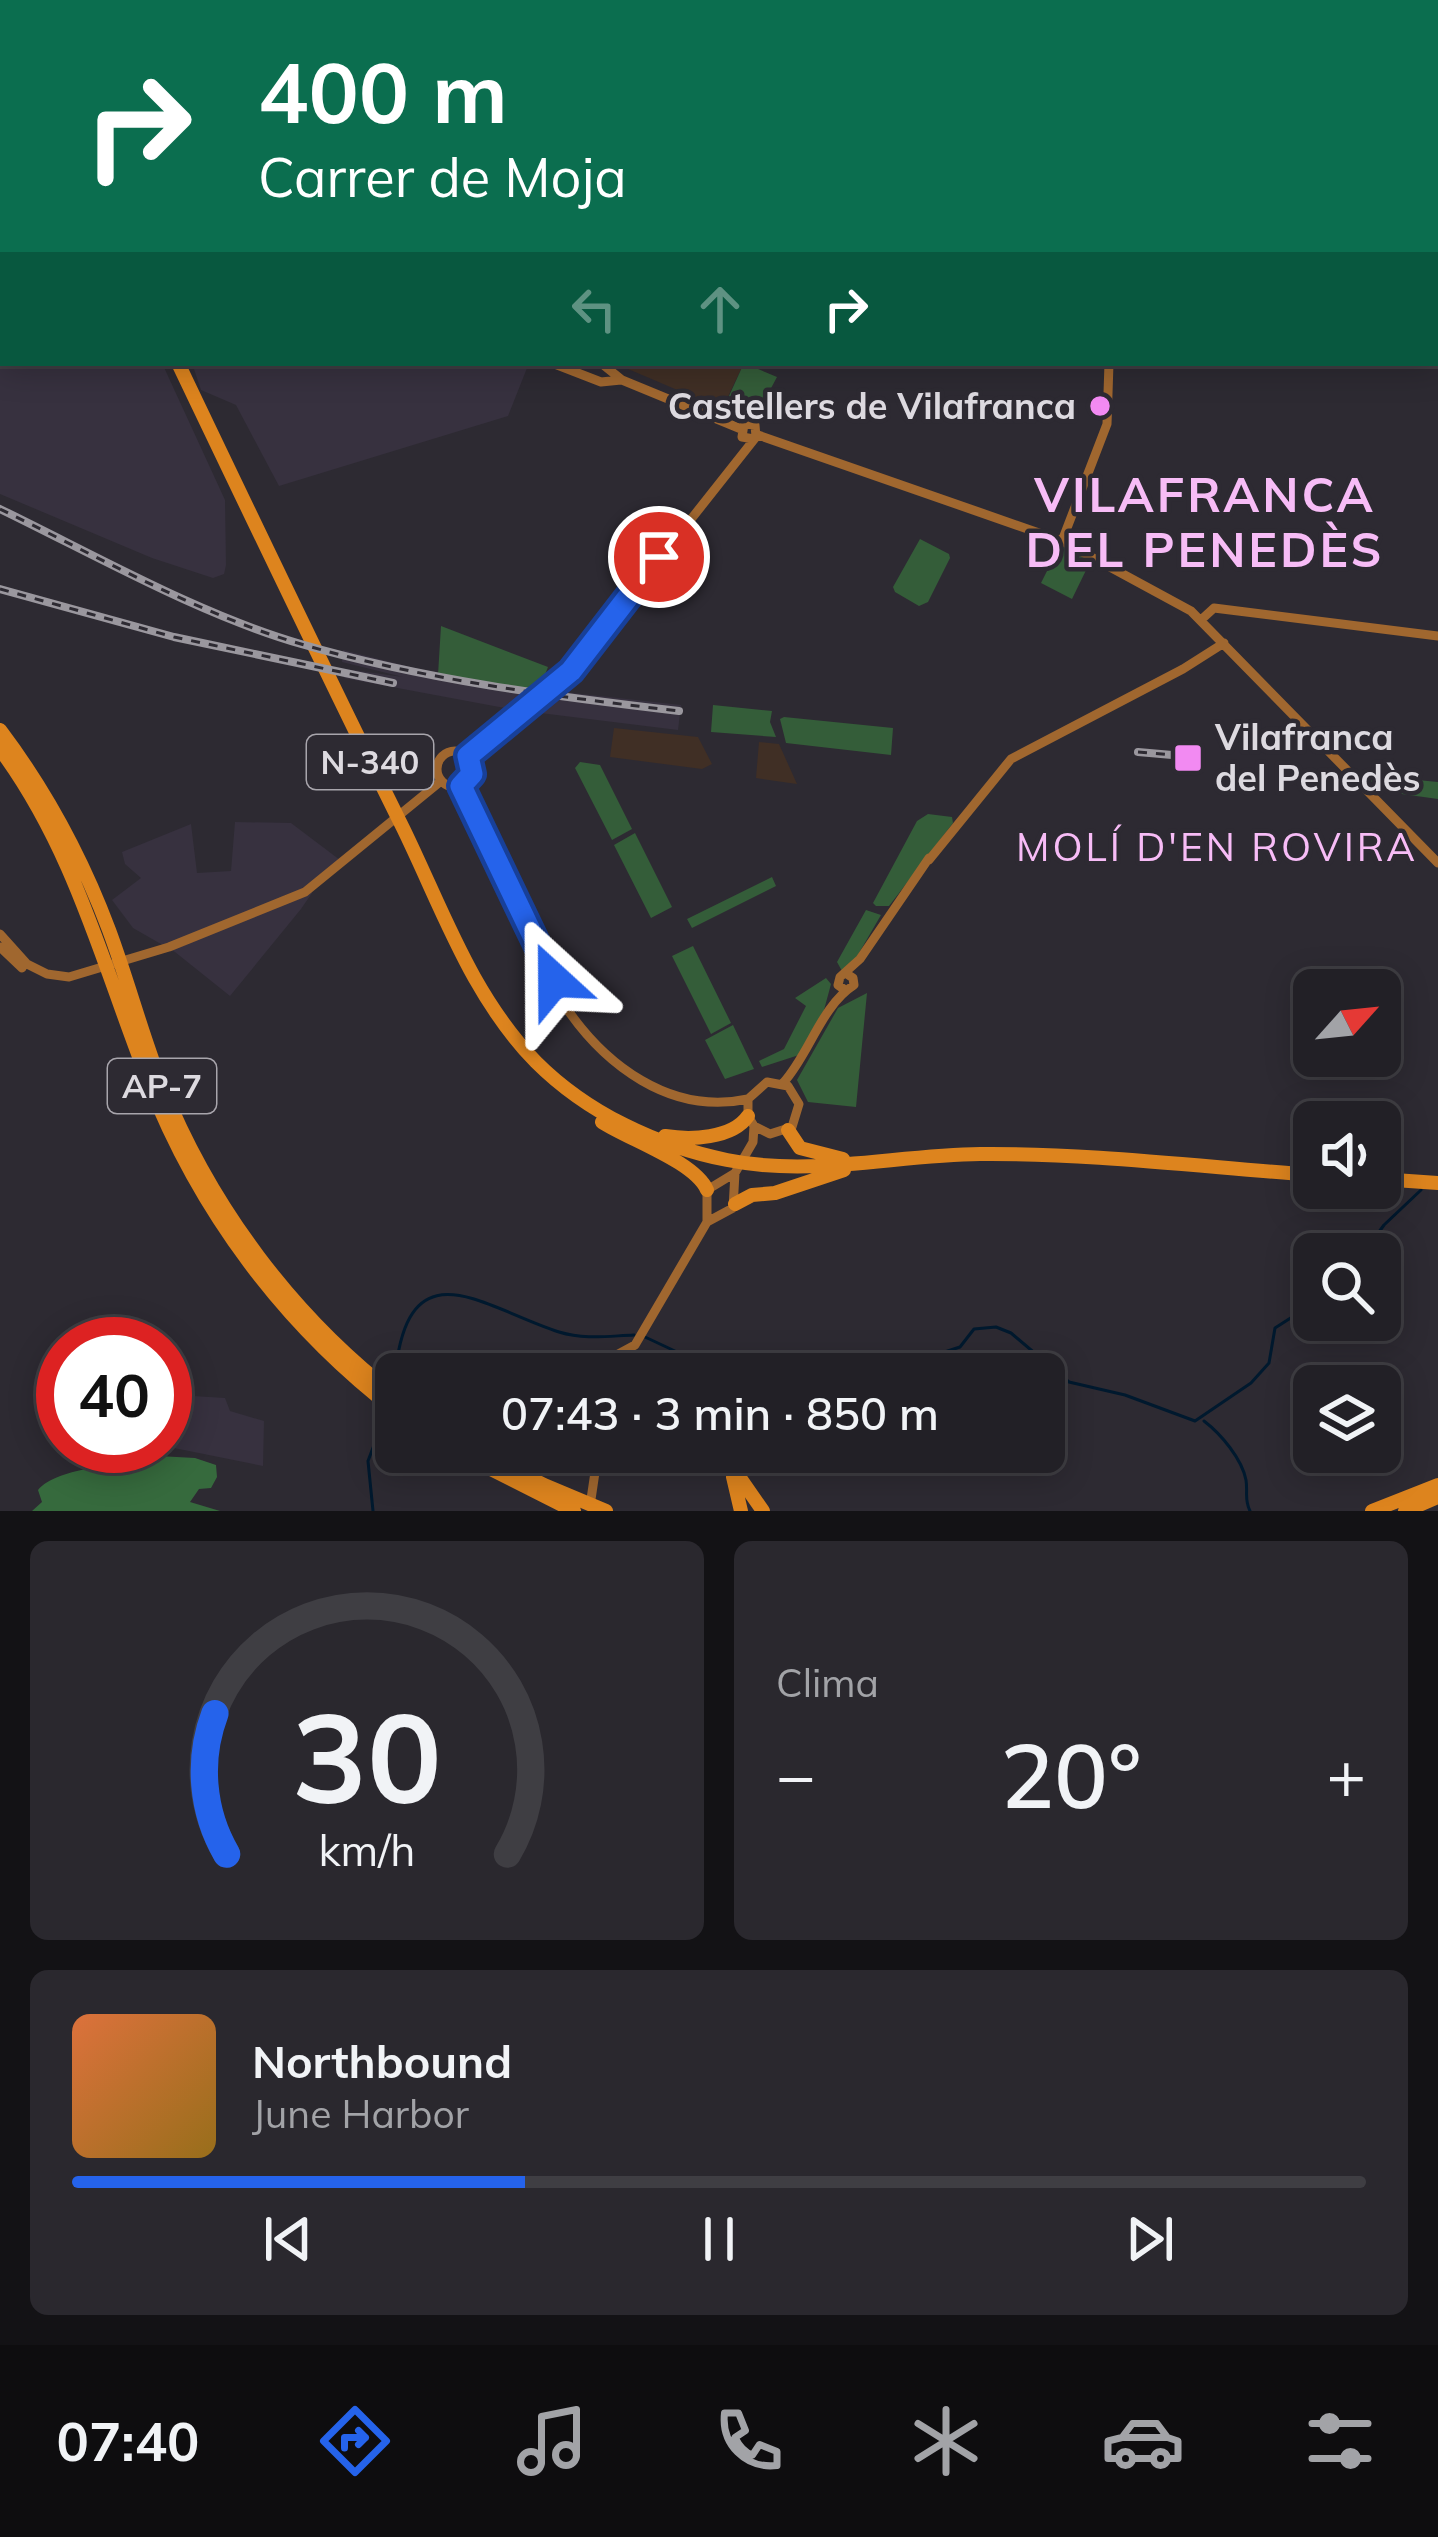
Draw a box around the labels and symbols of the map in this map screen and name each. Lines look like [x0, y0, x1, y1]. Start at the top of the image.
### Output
place label: Castellers de Vilafranca [668, 383, 1076, 428]
marker: Castellers de Vilafranca [1087, 393, 1113, 419]
district label: VILAFRANCA DEL PENEDÈS [1025, 464, 1385, 579]
pin [608, 506, 710, 608]
place label: Vilafranca del Penedès [1214, 714, 1421, 800]
road number: N-340 [307, 735, 433, 789]
marker: Vilafranca del Penedès [1172, 742, 1204, 774]
district label: MOLÍ D'EN ROVIRA [1016, 822, 1418, 871]
position arrow [491, 917, 617, 1043]
north arrow [1293, 969, 1401, 1077]
road number: AP-7 [108, 1059, 216, 1113]
speed limit sign: 40 [36, 1317, 192, 1473]

